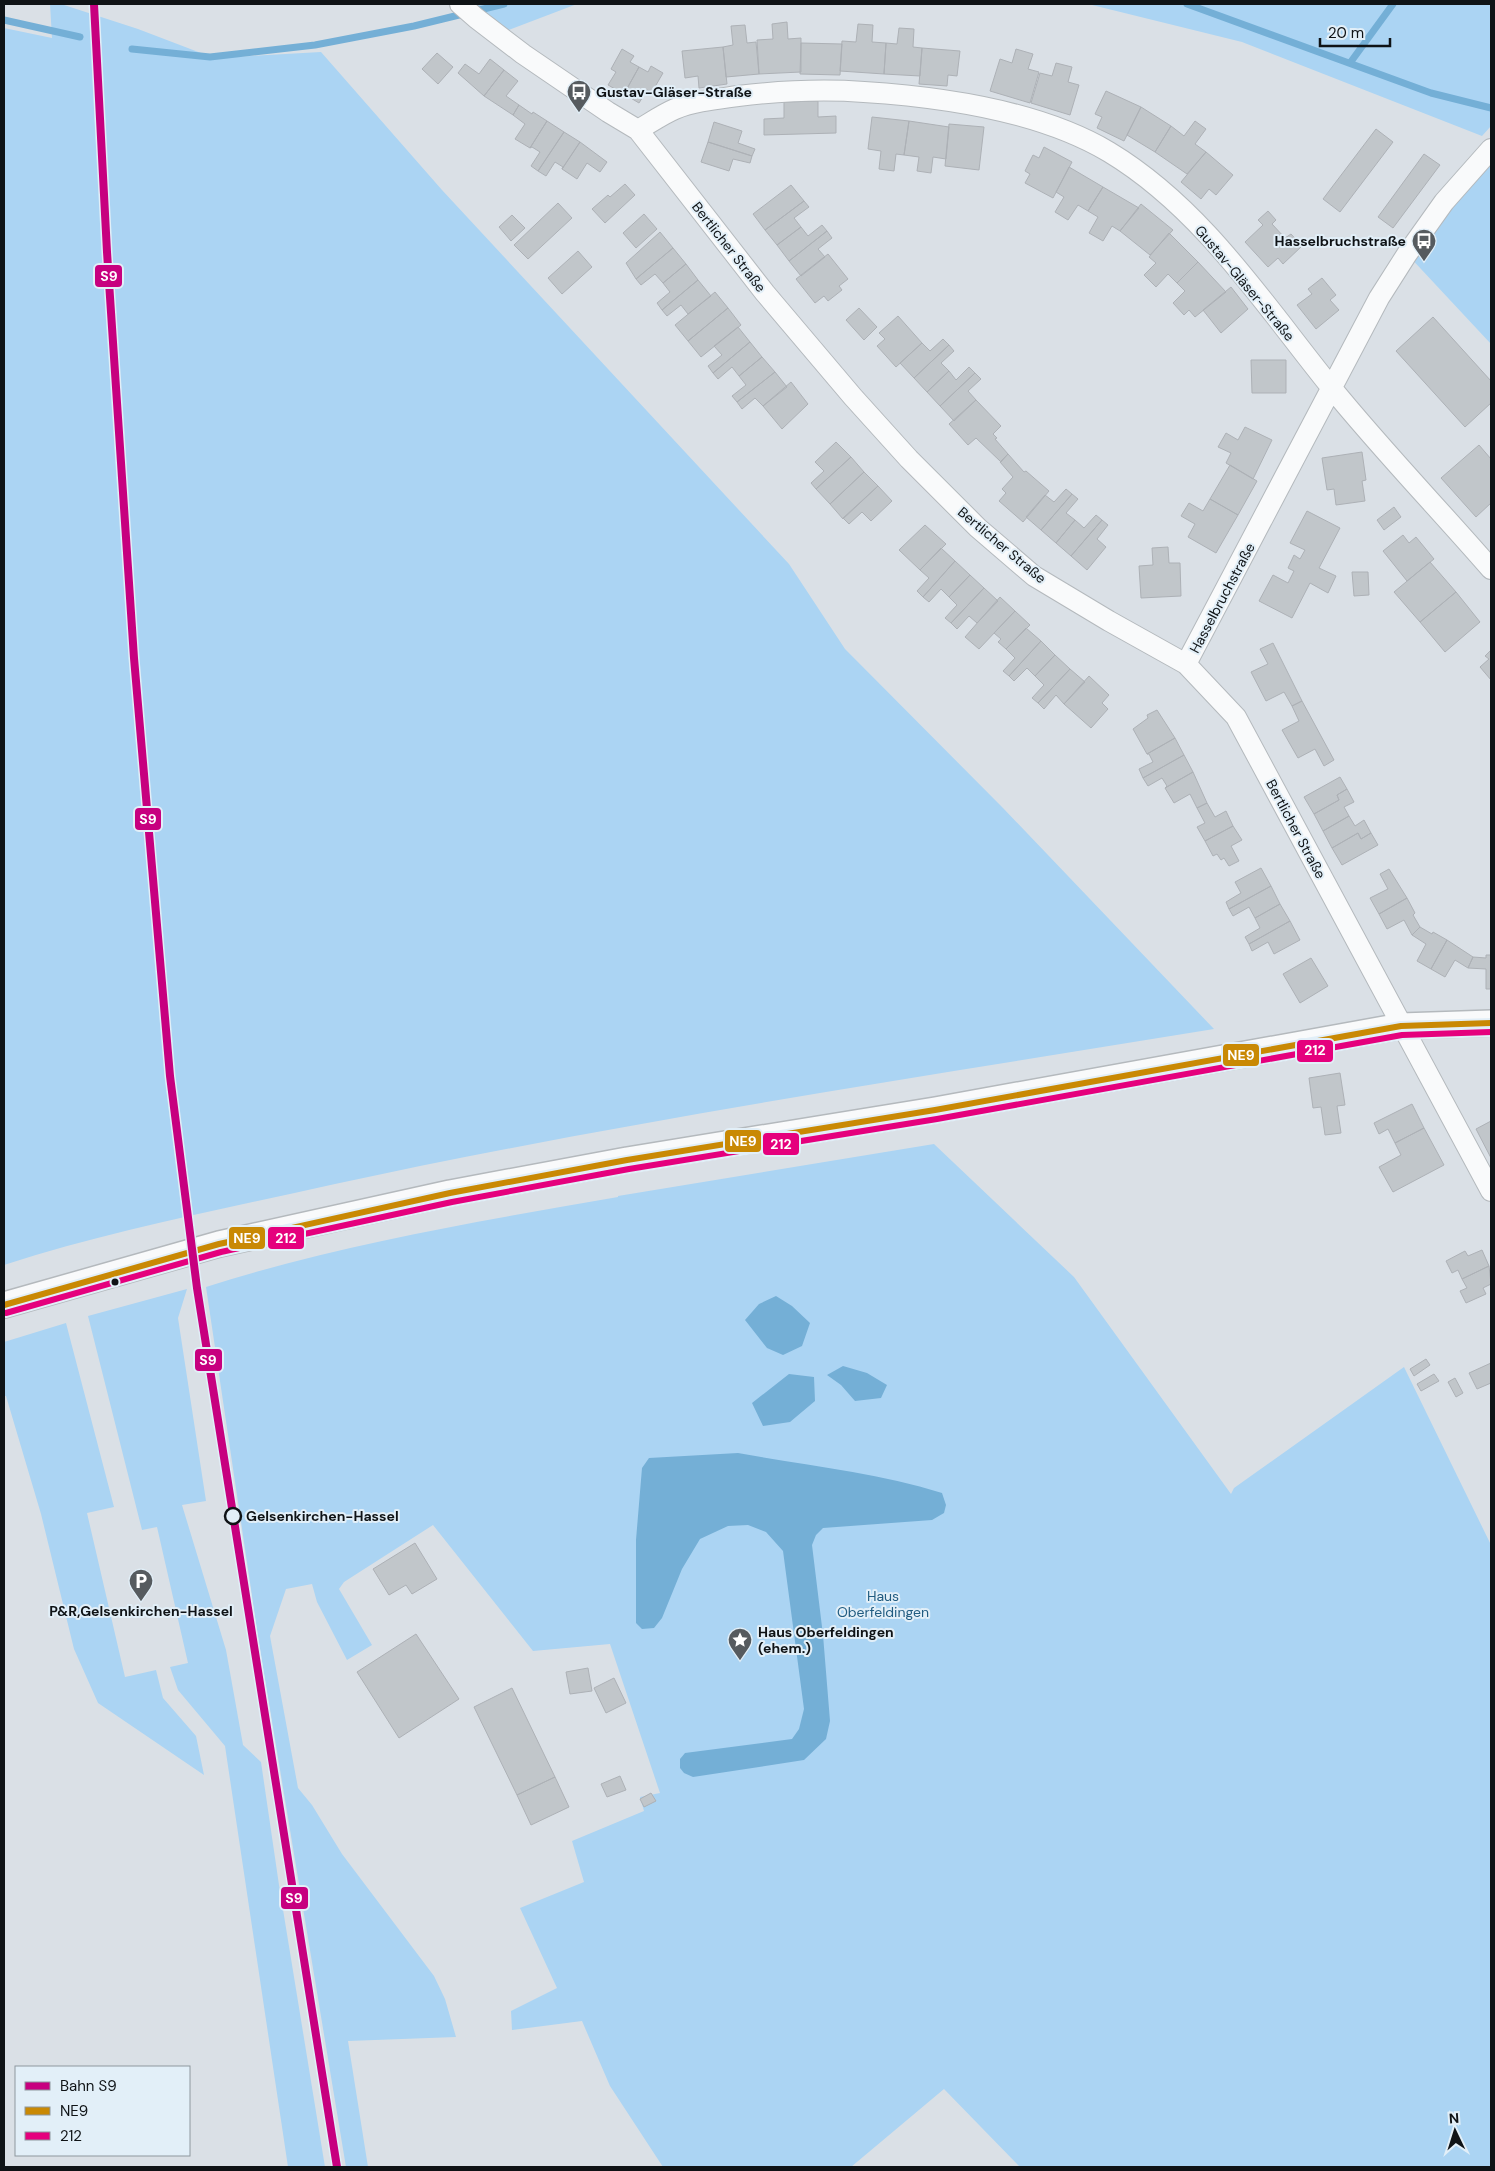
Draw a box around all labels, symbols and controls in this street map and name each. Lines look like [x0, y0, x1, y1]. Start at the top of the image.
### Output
scale bar [1320, 15, 1390, 47]
text: 20 m [1328, 23, 1364, 43]
bus stop icon: Gustav-Gläser-Straße [566, 79, 592, 113]
place label: Gustav-Gläser-Straße [596, 83, 752, 101]
street label: Bertlicher Straße [688, 198, 770, 296]
street label: Gustav-Gläser-Straße [1191, 221, 1299, 345]
bus stop icon: Hasselbruchstraße [1411, 228, 1437, 262]
place label: Hasselbruchstraße [1275, 232, 1406, 250]
line badge: S9 [94, 264, 123, 288]
text: S9 [100, 267, 118, 285]
street label: Bertlicher Straße [954, 503, 1050, 587]
street label: Hasselbruchstraße [1185, 540, 1259, 656]
street label: Bertlicher Straße [1262, 776, 1330, 882]
line badge: S9 [134, 807, 162, 831]
text: S9 [139, 810, 157, 828]
line badge: 212 [1296, 1039, 1334, 1063]
text: 212 [1304, 1041, 1326, 1059]
line badge: NE9 [1222, 1043, 1260, 1067]
text: NE9 [1227, 1046, 1255, 1064]
line badge: NE9 [724, 1129, 762, 1153]
text: NE9 [729, 1132, 757, 1150]
line badge: 212 [762, 1132, 800, 1156]
text: 212 [770, 1135, 792, 1153]
line badge: NE9 [228, 1226, 266, 1250]
line badge: 212 [267, 1226, 305, 1250]
text: NE9 [233, 1229, 261, 1247]
text: 212 [275, 1229, 297, 1247]
unlabelled marker [110, 1277, 120, 1287]
line badge: S9 [194, 1348, 223, 1372]
text: S9 [199, 1351, 217, 1369]
marker: Gelsenkirchen-Hassel [224, 1507, 242, 1525]
place label: Gelsenkirchen-Hassel [246, 1507, 399, 1525]
parking icon: P&R,Gelsenkirchen-Hassel [128, 1568, 154, 1602]
park label: Haus Oberfeldingen [837, 1587, 929, 1621]
place label: P&R,Gelsenkirchen-Hassel [49, 1602, 233, 1620]
place label: Haus Oberfeldingen (ehem.) [758, 1623, 894, 1657]
place icon: Haus Oberfeldingen (ehem.) [727, 1627, 753, 1661]
line badge: S9 [280, 1886, 309, 1910]
text: S9 [285, 1889, 303, 1907]
legend [15, 2066, 190, 2156]
text: Bahn S9 [60, 2076, 117, 2096]
text: NE9 [60, 2101, 88, 2121]
north arrow [1430, 2106, 1480, 2156]
text: N [1448, 2109, 1460, 2127]
text: 212 [60, 2126, 82, 2146]

